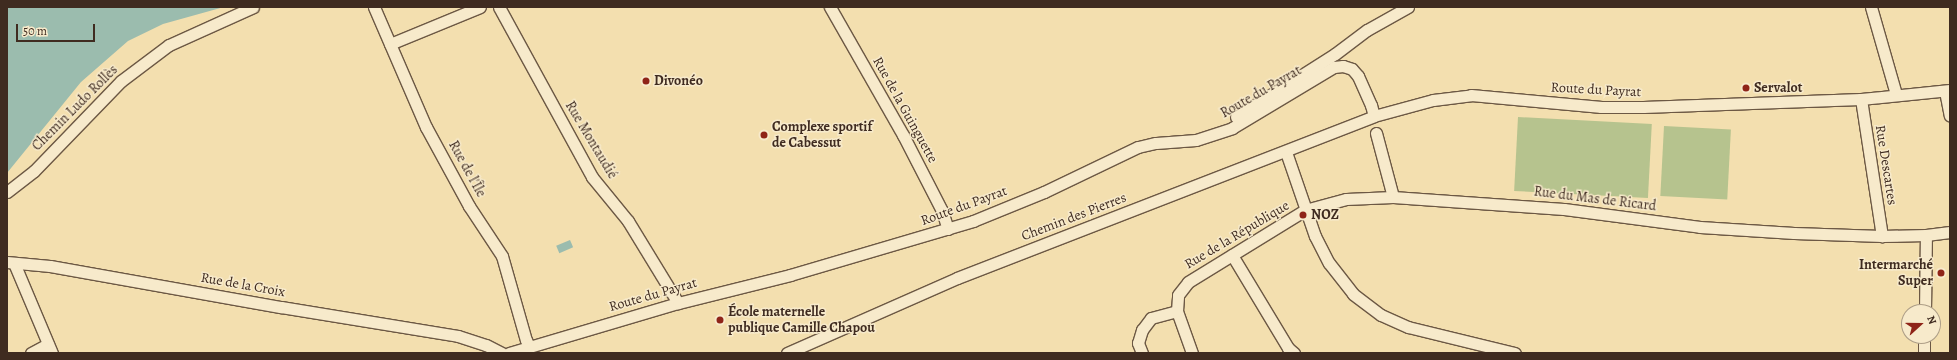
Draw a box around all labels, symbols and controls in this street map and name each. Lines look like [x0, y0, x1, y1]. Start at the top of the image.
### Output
scale bar [18, 16, 97, 42]
text: 50 m [23, 23, 47, 39]
street label: Rue de la Guinguette [869, 54, 941, 166]
street label: Chemin Ludo Rollès [29, 62, 121, 154]
street label: Route du Payrat [1218, 62, 1304, 122]
place label: Divonéo [654, 73, 703, 89]
marker: Divonéo [641, 76, 651, 86]
street label: Route du Payrat [1550, 79, 1642, 101]
place label: Servalot [1754, 80, 1802, 96]
marker: Servalot [1741, 83, 1751, 93]
street label: Rue Montaudié [561, 98, 621, 182]
place label: Complexe sportif de Cabessut [772, 119, 872, 152]
street label: Rue Descartes [1871, 124, 1901, 206]
marker: Complexe sportif de Cabessut [759, 130, 769, 140]
street label: Rue de l'Île [445, 138, 489, 200]
street label: Route du Payrat [919, 183, 1009, 229]
street label: Rue du Mas de Ricard [1533, 183, 1657, 215]
street label: Chemin des Pierres [1019, 189, 1129, 245]
street label: Rue de la République [1182, 197, 1292, 273]
place label: NOZ [1311, 207, 1339, 223]
marker: NOZ [1298, 210, 1308, 220]
place label: Intermarché Super [1859, 257, 1933, 290]
marker: Intermarché Super [1936, 268, 1946, 278]
street label: Rue de la Croix [200, 269, 286, 301]
street label: Route du Payrat [607, 274, 699, 316]
place label: École maternelle publique Camille Chapou [728, 304, 875, 336]
north arrow [1901, 304, 1941, 344]
text: N [1923, 313, 1940, 326]
marker: École maternelle publique Camille Chapou [715, 315, 725, 325]

